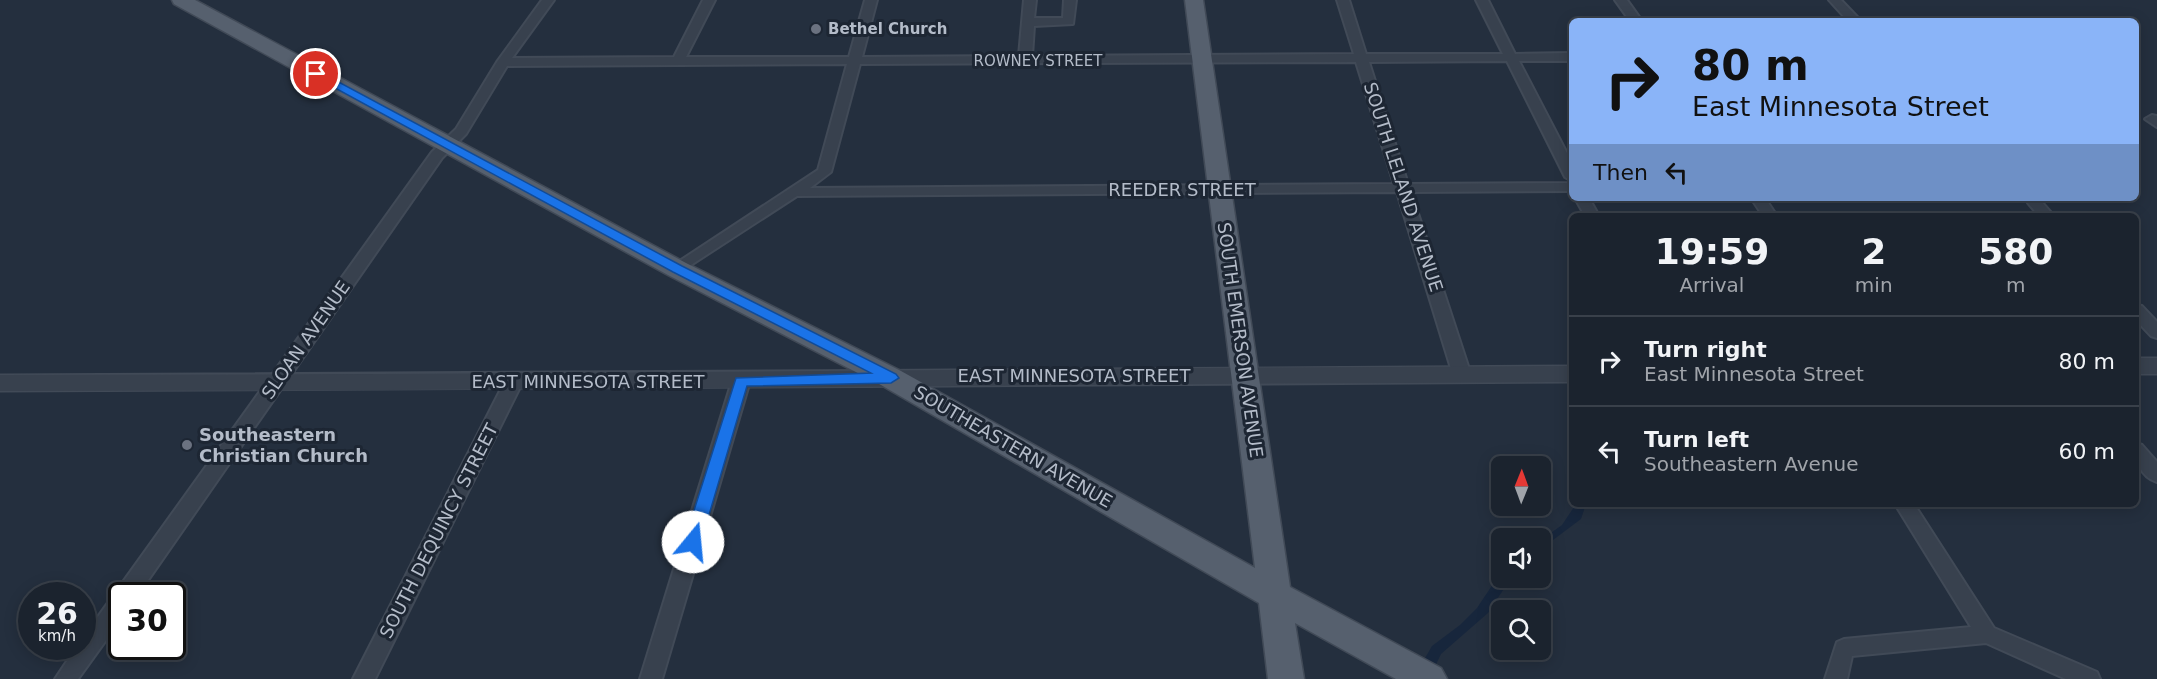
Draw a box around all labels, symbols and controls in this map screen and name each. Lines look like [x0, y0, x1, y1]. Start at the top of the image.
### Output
place label: Bethel Church [828, 20, 947, 38]
marker: Bethel Church [809, 22, 823, 36]
text: 80 m [1692, 41, 1809, 90]
icon: right [1593, 42, 1671, 120]
pin [290, 48, 341, 99]
street label: ROWNEY STREET [974, 52, 1103, 70]
icon: arrive [299, 57, 332, 90]
street label: SOUTH LELAND AVENUE [1360, 79, 1447, 294]
text: East Minnesota Street [1692, 91, 1989, 122]
icon: left [1660, 156, 1693, 189]
text: Then [1593, 160, 1648, 185]
street label: REEDER STREET [1108, 179, 1257, 200]
street label: SOUTH EMERSON AVENUE [1214, 221, 1267, 459]
text: 19:59 [1655, 231, 1769, 272]
text: 2 [1861, 231, 1886, 272]
text: 580 [1978, 231, 2053, 272]
text: Arrival [1679, 273, 1744, 297]
text: min [1855, 273, 1893, 297]
text: m [2006, 273, 2026, 297]
street label: SLOAN AVENUE [257, 277, 354, 403]
text: Turn right [1644, 337, 1767, 362]
icon: right [1593, 345, 1626, 378]
text: 80 m [2059, 349, 2115, 374]
text: East Minnesota Street [1644, 362, 1864, 386]
street label: EAST MINNESOTA STREET [958, 365, 1191, 386]
street label: EAST MINNESOTA STREET [472, 371, 705, 392]
street label: SOUTHEASTERN AVENUE [910, 381, 1116, 512]
street label: SOUTH DEQUINCY STREET [375, 419, 502, 642]
place label: Southeastern Christian Church [199, 424, 368, 466]
text: Turn left [1644, 427, 1749, 452]
icon: left [1593, 435, 1626, 468]
marker: Southeastern Christian Church [180, 438, 194, 452]
text: 60 m [2059, 439, 2115, 464]
text: Southeastern Avenue [1644, 452, 1858, 476]
north arrow [1491, 456, 1551, 516]
map controls [1491, 456, 1551, 660]
position arrow [661, 510, 725, 574]
button: sound [1491, 528, 1551, 588]
speed limit sign: 30 [108, 582, 186, 660]
text: 26 [36, 596, 78, 631]
button: search [1491, 600, 1551, 660]
text: km/h [38, 627, 76, 645]

